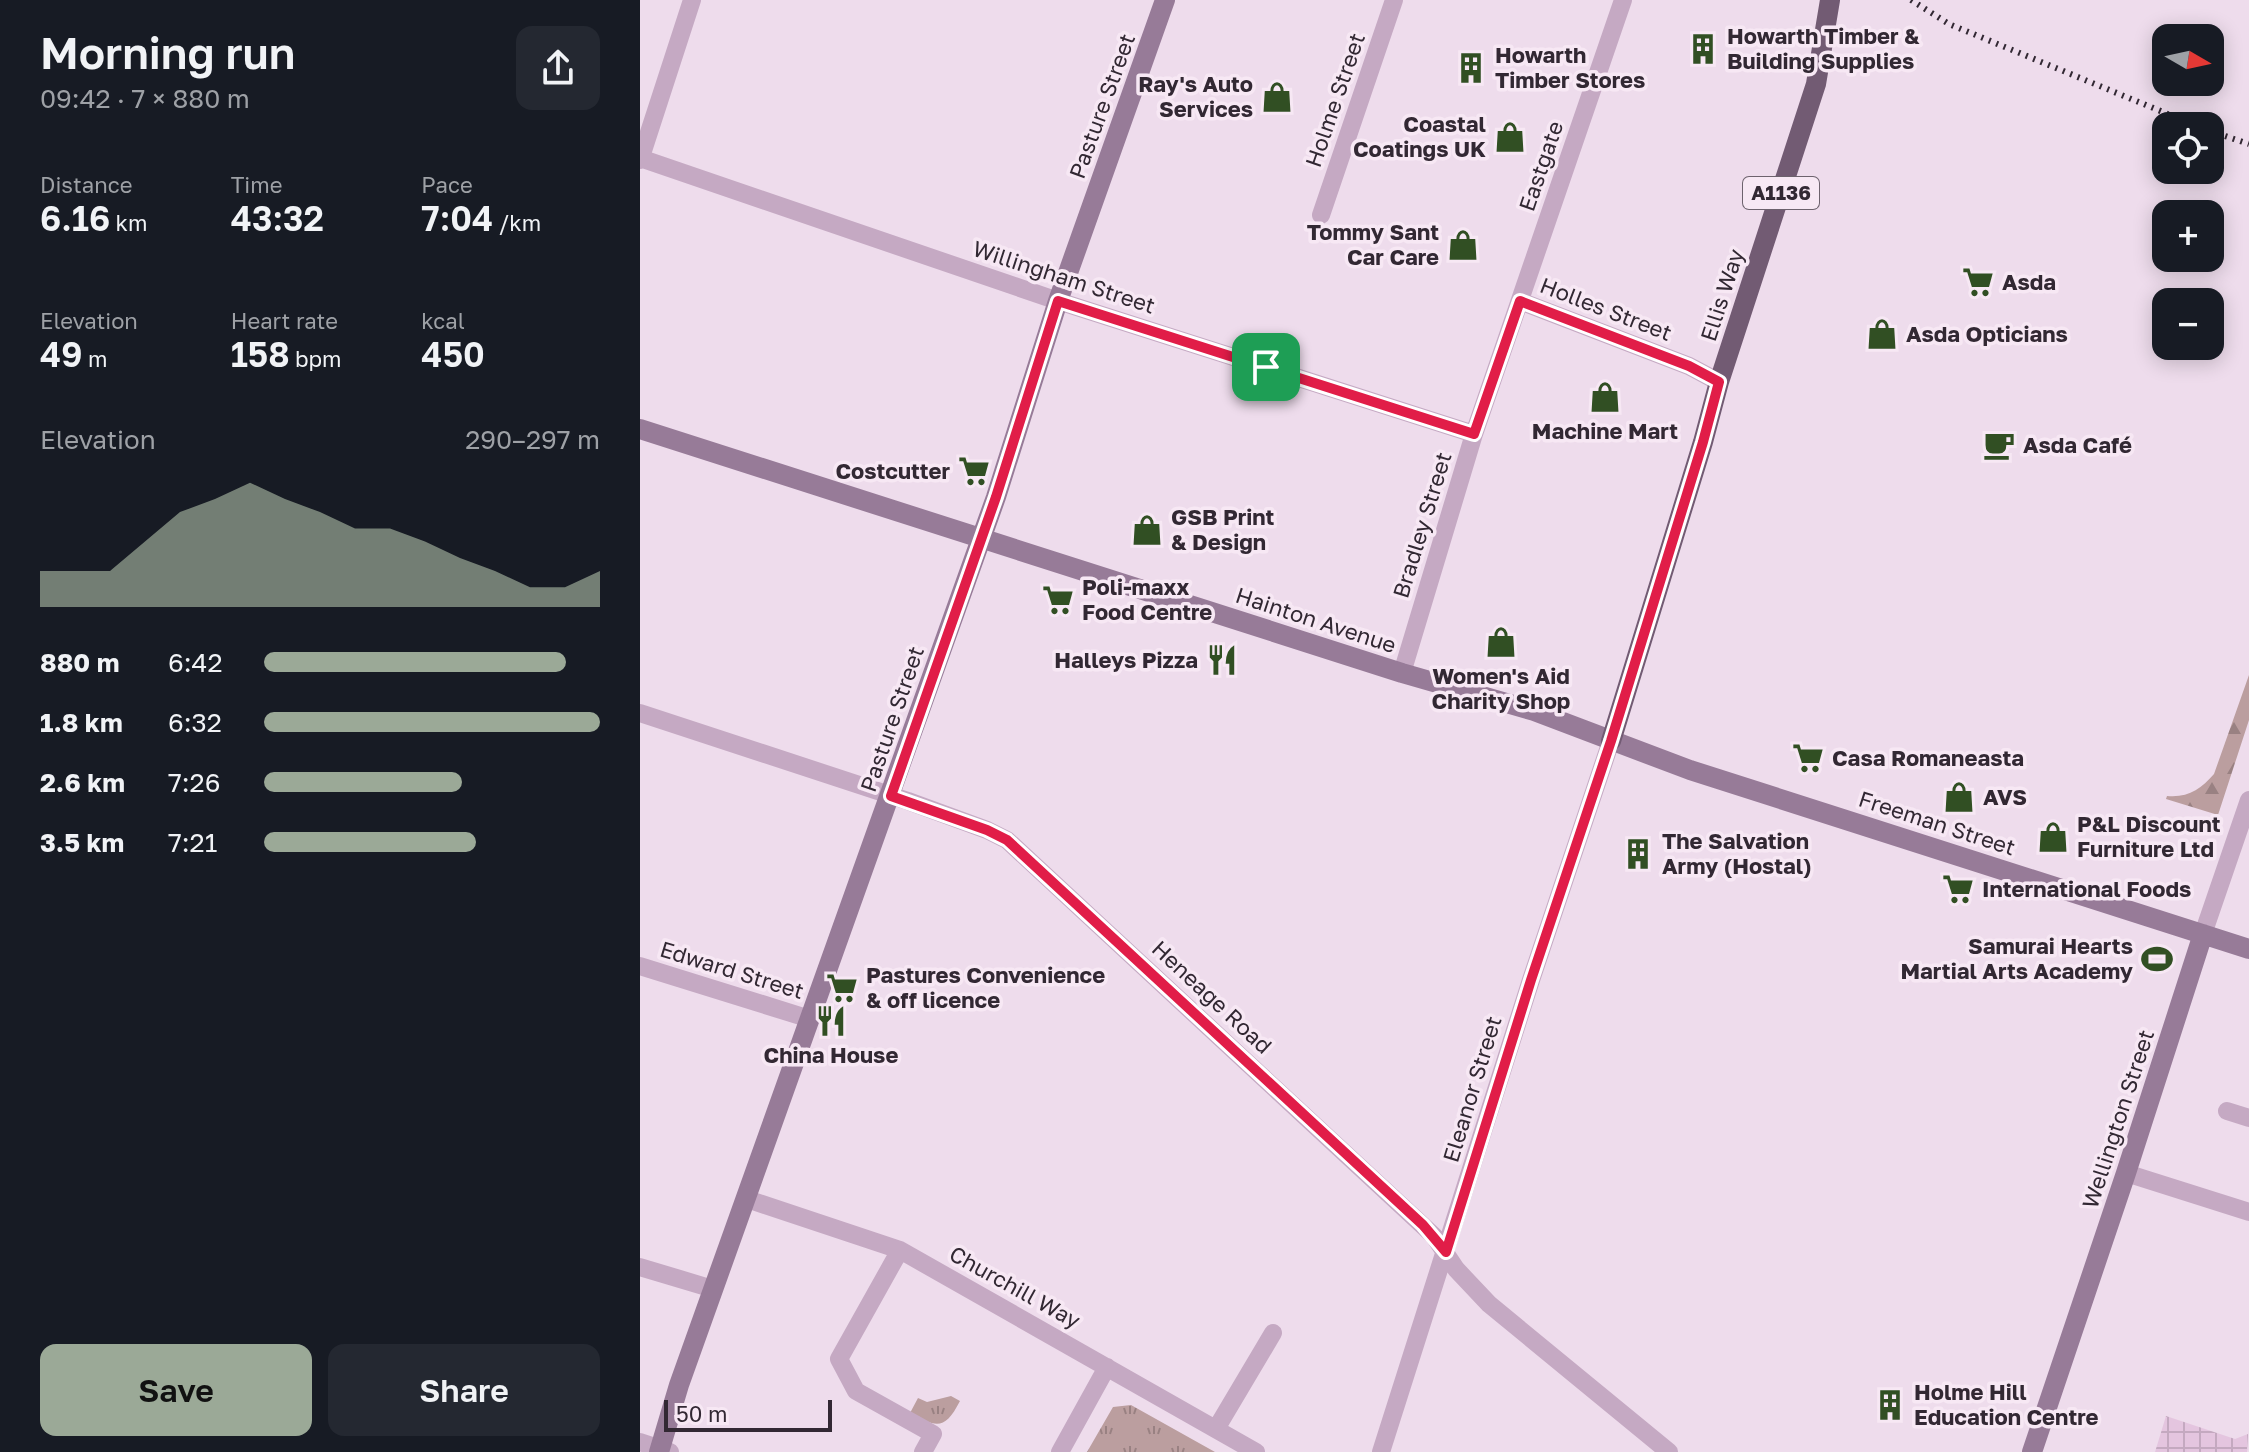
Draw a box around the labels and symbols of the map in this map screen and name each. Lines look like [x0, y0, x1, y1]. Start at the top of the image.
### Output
place label: Howarth Timber & Building Supplies [1727, 22, 1920, 74]
north arrow [2152, 24, 2224, 96]
street label: Holme Street [1299, 29, 1370, 170]
street label: Pasture Street [1063, 30, 1140, 182]
building icon: Howarth Timber & Building Supplies [1686, 32, 1720, 66]
place label: Howarth Timber Stores [1495, 41, 1645, 93]
building icon: Howarth Timber Stores [1454, 51, 1488, 85]
place label: Ray's Auto Services [1138, 70, 1253, 122]
shop icon: Ray's Auto Services [1260, 80, 1294, 114]
place label: Coastal Coatings UK [1353, 110, 1486, 162]
street label: Eastgate [1513, 117, 1568, 214]
shop icon: Coastal Coatings UK [1493, 120, 1527, 154]
road number: A1136 [1743, 177, 1819, 209]
place label: Tommy Sant Car Care [1307, 218, 1439, 270]
shop icon: Tommy Sant Car Care [1446, 228, 1480, 262]
street label: Willingham Street [970, 234, 1159, 319]
street label: Ellis Way [1694, 245, 1749, 344]
supermarket icon: Asda [1961, 265, 1995, 299]
place label: Asda [2002, 268, 2056, 295]
street label: Holles Street [1537, 271, 1676, 346]
shop icon: Asda Opticians [1865, 317, 1899, 351]
place label: Asda Opticians [1906, 320, 2068, 347]
pin [1232, 333, 1300, 401]
shop icon: Machine Mart [1588, 380, 1622, 414]
place label: Machine Mart [1532, 417, 1678, 444]
cafe icon: Asda Café [1982, 428, 2016, 462]
place label: Asda Café [2023, 431, 2132, 458]
street label: Bradley Street [1387, 449, 1457, 601]
supermarket icon: Costcutter [957, 454, 991, 488]
place label: Costcutter [835, 457, 950, 484]
place label: GSB Print & Design [1171, 503, 1275, 555]
shop icon: GSB Print & Design [1130, 513, 1164, 547]
place label: Poli-maxx Food Centre [1082, 573, 1212, 625]
street label: Hainton Avenue [1233, 581, 1400, 658]
supermarket icon: Poli-maxx Food Centre [1041, 583, 1075, 617]
shop icon: Women's Aid Charity Shop [1484, 625, 1518, 659]
street label: Pasture Street [854, 643, 929, 795]
restaurant icon: Halleys Pizza [1205, 643, 1239, 677]
place label: Halleys Pizza [1054, 646, 1198, 673]
place label: Women's Aid Charity Shop [1432, 662, 1570, 714]
supermarket icon: Casa Romaneasta [1791, 741, 1825, 775]
place label: Casa Romaneasta [1832, 744, 2024, 771]
shop icon: AVS [1942, 780, 1976, 814]
place label: AVS [1983, 783, 2027, 810]
street label: Freeman Street [1855, 784, 2019, 861]
place label: P&L Discount Furniture Ltd [2077, 810, 2221, 862]
shop icon: P&L Discount Furniture Ltd [2036, 820, 2070, 854]
place label: The Salvation Army (Hostal) [1662, 827, 1812, 879]
building icon: The Salvation Army (Hostal) [1621, 837, 1655, 871]
supermarket icon: International Foods [1941, 872, 1975, 906]
place label: International Foods [1982, 875, 2191, 902]
place label: Samurai Hearts Martial Arts Academy [1900, 932, 2133, 984]
street label: Heneage Road [1147, 934, 1278, 1059]
street label: Edward Street [657, 935, 807, 1004]
sports icon: Samurai Hearts Martial Arts Academy [2140, 942, 2174, 976]
place label: Pastures Convenience & off licence [866, 961, 1105, 1013]
supermarket icon: Pastures Convenience & off licence [825, 971, 859, 1005]
restaurant icon: China House [814, 1004, 848, 1038]
street label: Eleanor Street [1436, 1013, 1507, 1165]
street label: Wellington Street [2076, 1026, 2159, 1212]
place label: China House [764, 1041, 898, 1068]
street label: Churchill Way [945, 1239, 1086, 1334]
place label: Holme Hill Education Centre [1914, 1378, 2098, 1430]
building icon: Holme Hill Education Centre [1873, 1388, 1907, 1422]
scale bar [664, 1396, 832, 1432]

